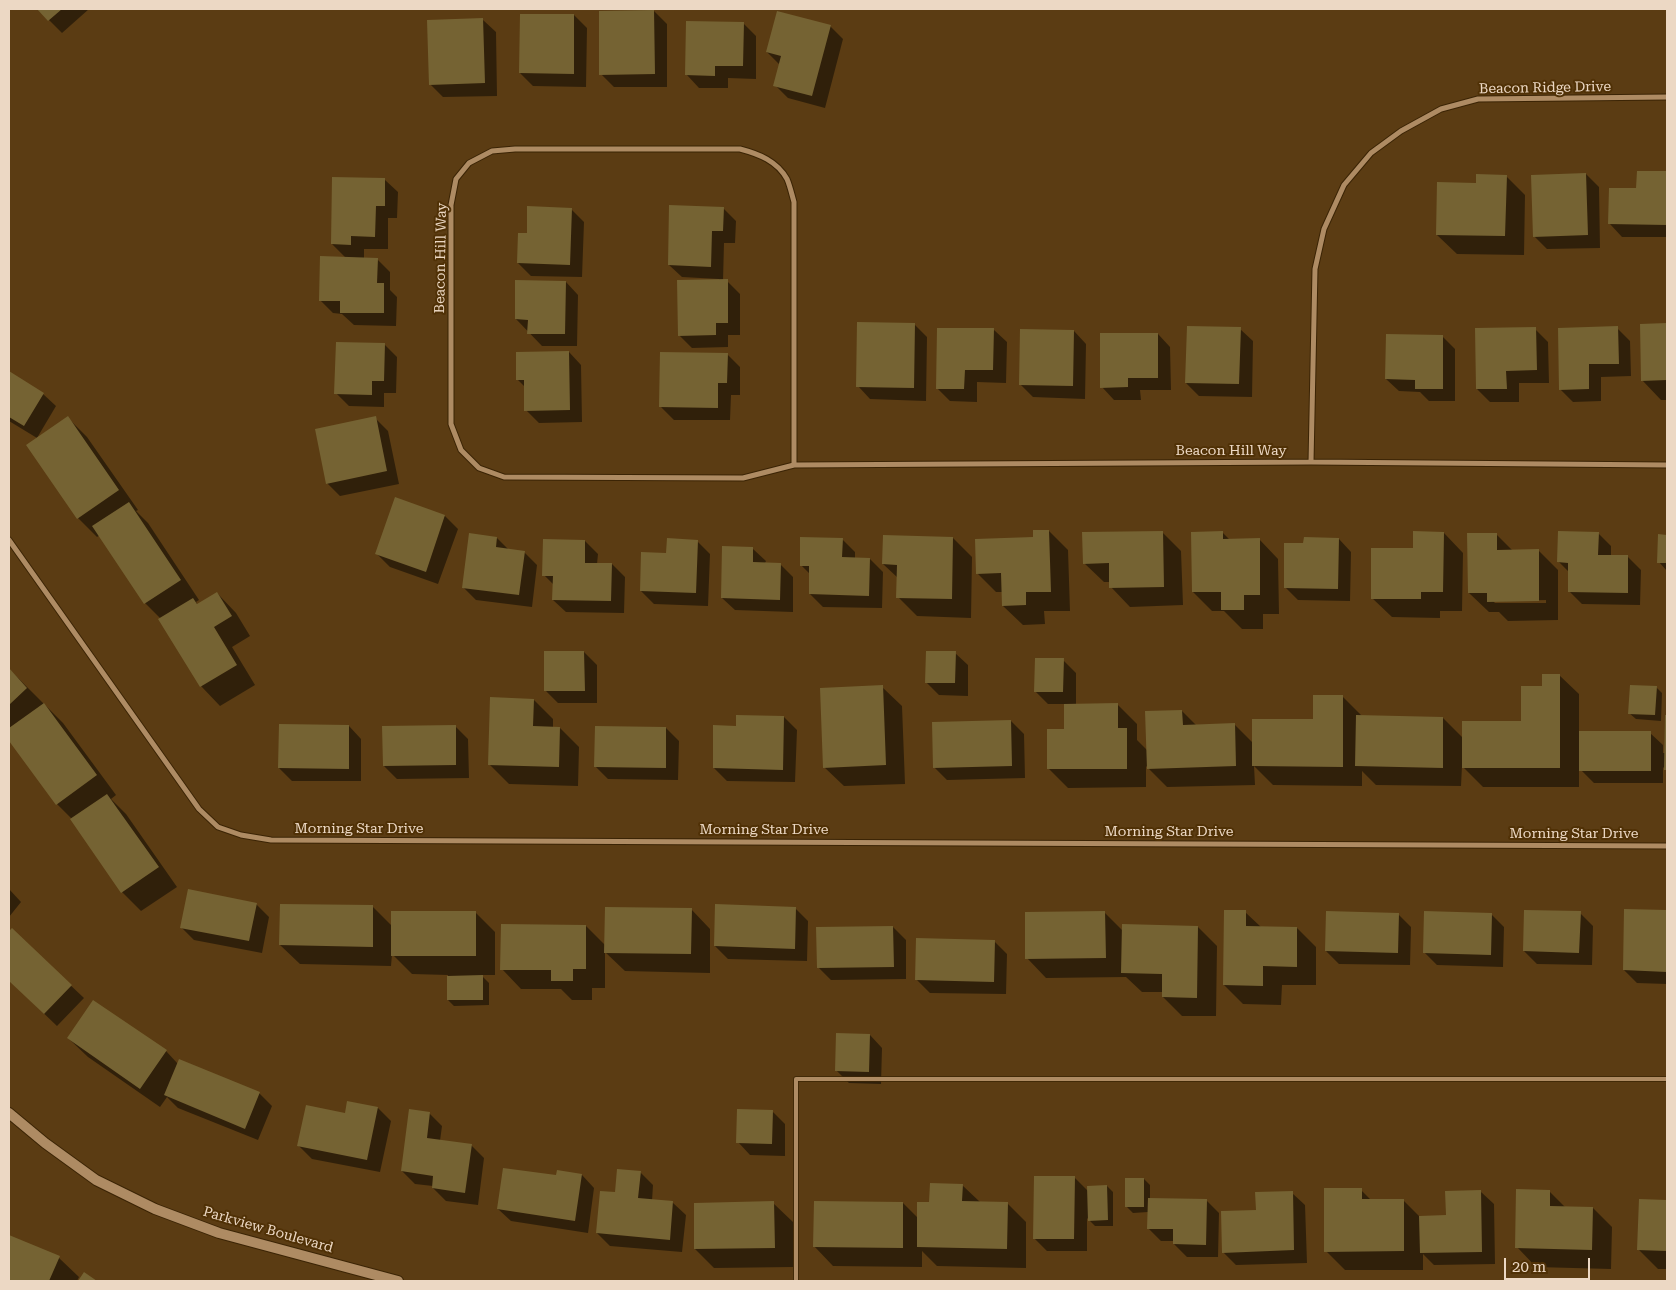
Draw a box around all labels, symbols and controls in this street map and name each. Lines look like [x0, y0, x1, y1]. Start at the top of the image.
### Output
street label: Beacon Ridge Drive [1479, 78, 1611, 98]
street label: Beacon Hill Way [432, 202, 450, 314]
street label: Beacon Hill Way [1176, 443, 1286, 459]
street label: Morning Star Drive [295, 821, 423, 837]
street label: Morning Star Drive [700, 822, 828, 838]
street label: Morning Star Drive [1105, 824, 1233, 840]
street label: Morning Star Drive [1510, 826, 1638, 842]
street label: Parkview Boulevard [201, 1203, 335, 1257]
scale bar [1506, 1248, 1592, 1280]
text: 20 m [1512, 1258, 1546, 1276]

